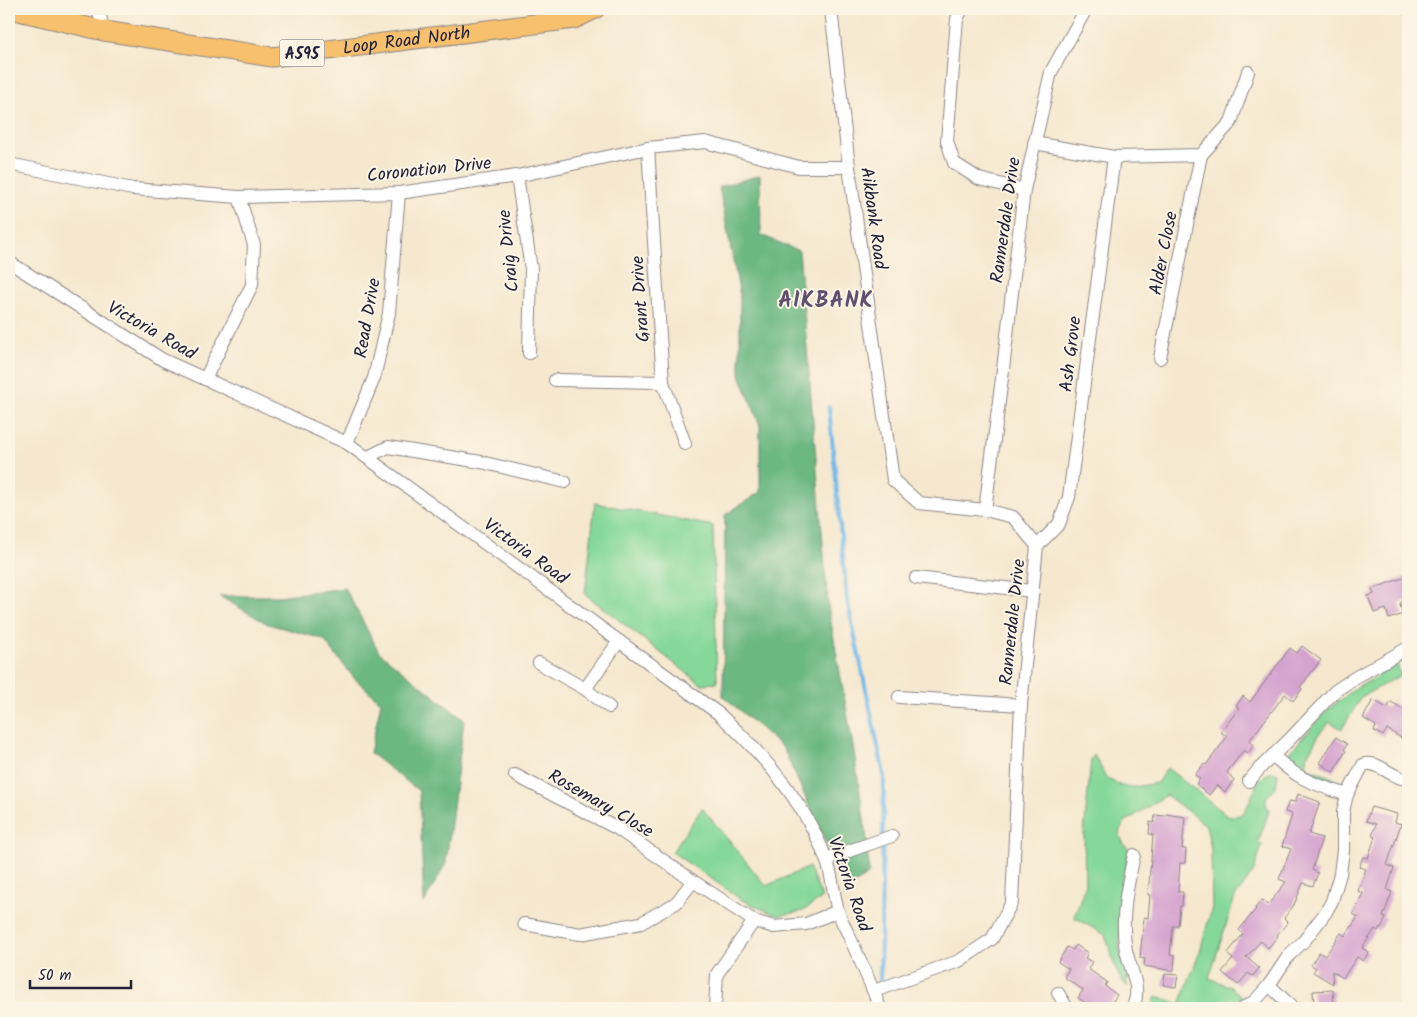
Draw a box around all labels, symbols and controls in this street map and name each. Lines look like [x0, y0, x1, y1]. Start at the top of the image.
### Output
street label: Loop Road North [341, 19, 472, 64]
road number: A595 [280, 40, 324, 66]
street label: Coronation Drive [366, 150, 493, 191]
street label: Rannerdale Drive [983, 155, 1030, 285]
street label: Aikbank Road [851, 165, 894, 272]
street label: Craig Drive [491, 208, 528, 294]
street label: Alder Close [1142, 209, 1187, 298]
street label: Grant Drive [624, 255, 659, 343]
street label: Read Drive [347, 276, 390, 361]
district label: AIKBANK [778, 284, 874, 319]
street label: Victoria Road [101, 294, 202, 369]
street label: Ash Grove [1052, 315, 1091, 394]
street label: Victoria Road [477, 511, 575, 594]
street label: Rannerdale Drive [992, 558, 1035, 687]
street label: Rosemary Close [542, 762, 659, 846]
street label: Victoria Road [819, 833, 879, 937]
scale bar [30, 957, 131, 989]
text: 50 m [38, 964, 72, 988]

